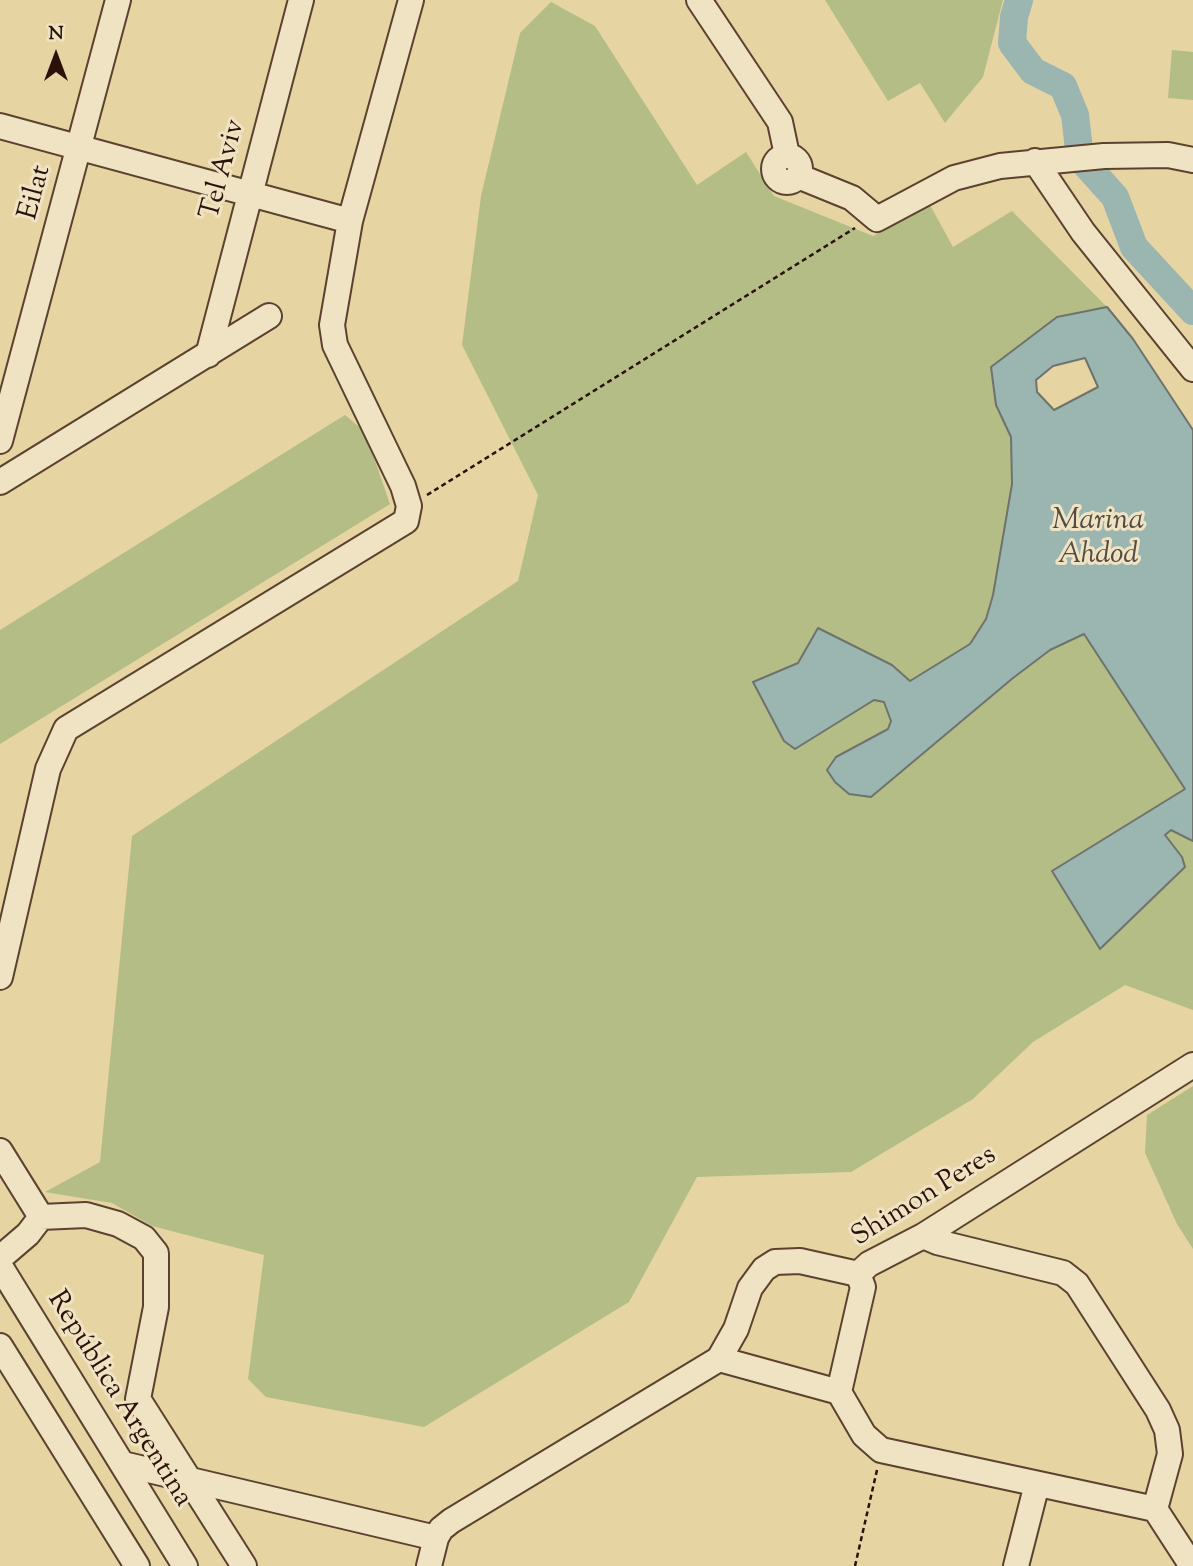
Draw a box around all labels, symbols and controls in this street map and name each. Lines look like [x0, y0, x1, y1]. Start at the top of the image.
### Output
north arrow [21, 21, 91, 91]
text: N [48, 21, 64, 48]
street label: Tel Aviv [196, 116, 254, 224]
street label: Eilat [14, 162, 60, 224]
water label: Marina Ahdod [1052, 505, 1144, 576]
street label: Shimon Peres [847, 1140, 1003, 1256]
street label: República Argentina [38, 1286, 198, 1514]

